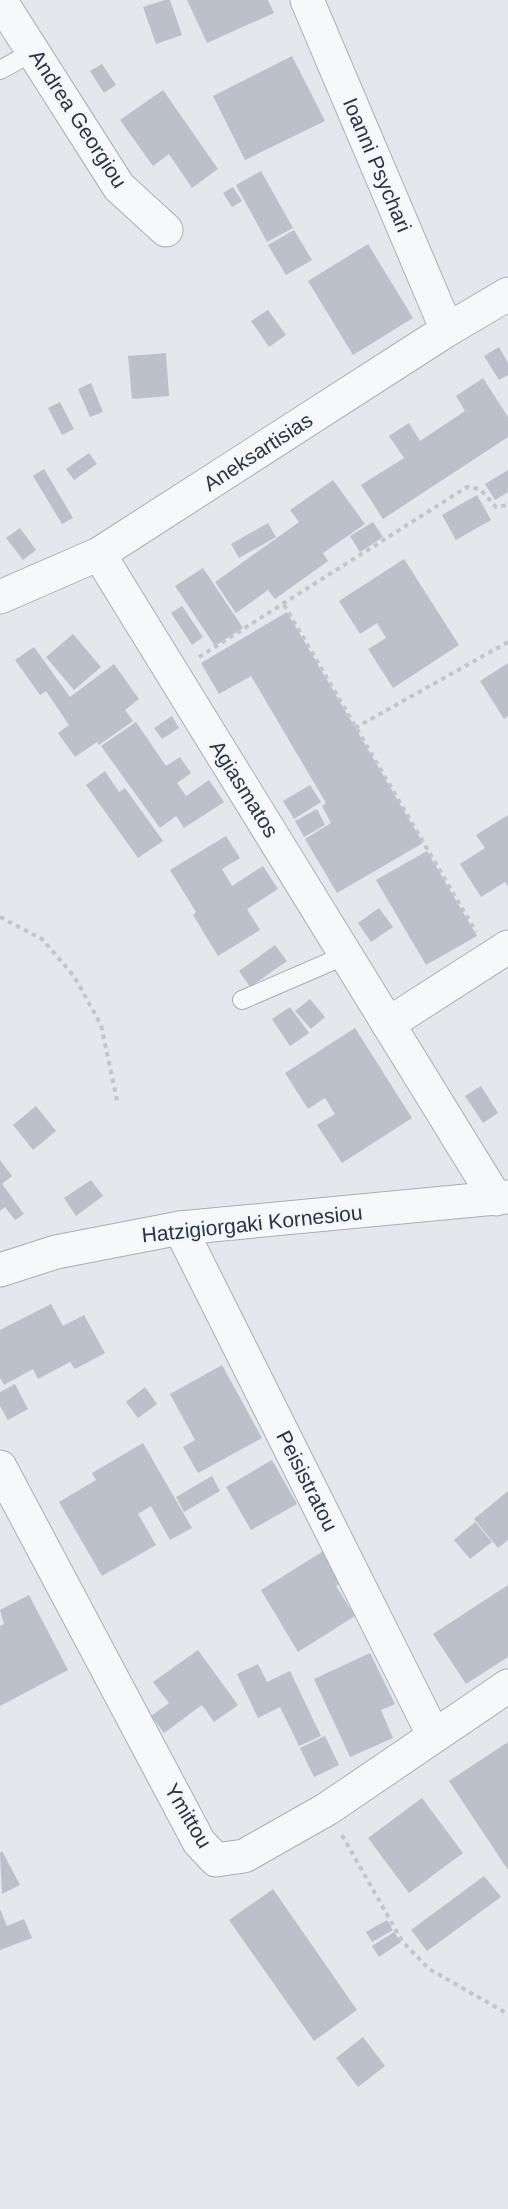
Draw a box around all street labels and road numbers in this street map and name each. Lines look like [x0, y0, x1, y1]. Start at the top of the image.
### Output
street label: Andrea Georgiou [25, 45, 132, 192]
street label: Ioanni Psychari [339, 94, 416, 235]
street label: Aneksartisias [199, 408, 316, 495]
street label: Agiasmatos [206, 736, 283, 841]
street label: Hatzigiorgaki Kornesiou [140, 1200, 363, 1247]
street label: Peisistratou [272, 1427, 343, 1535]
street label: Ymittou [160, 1779, 217, 1852]

